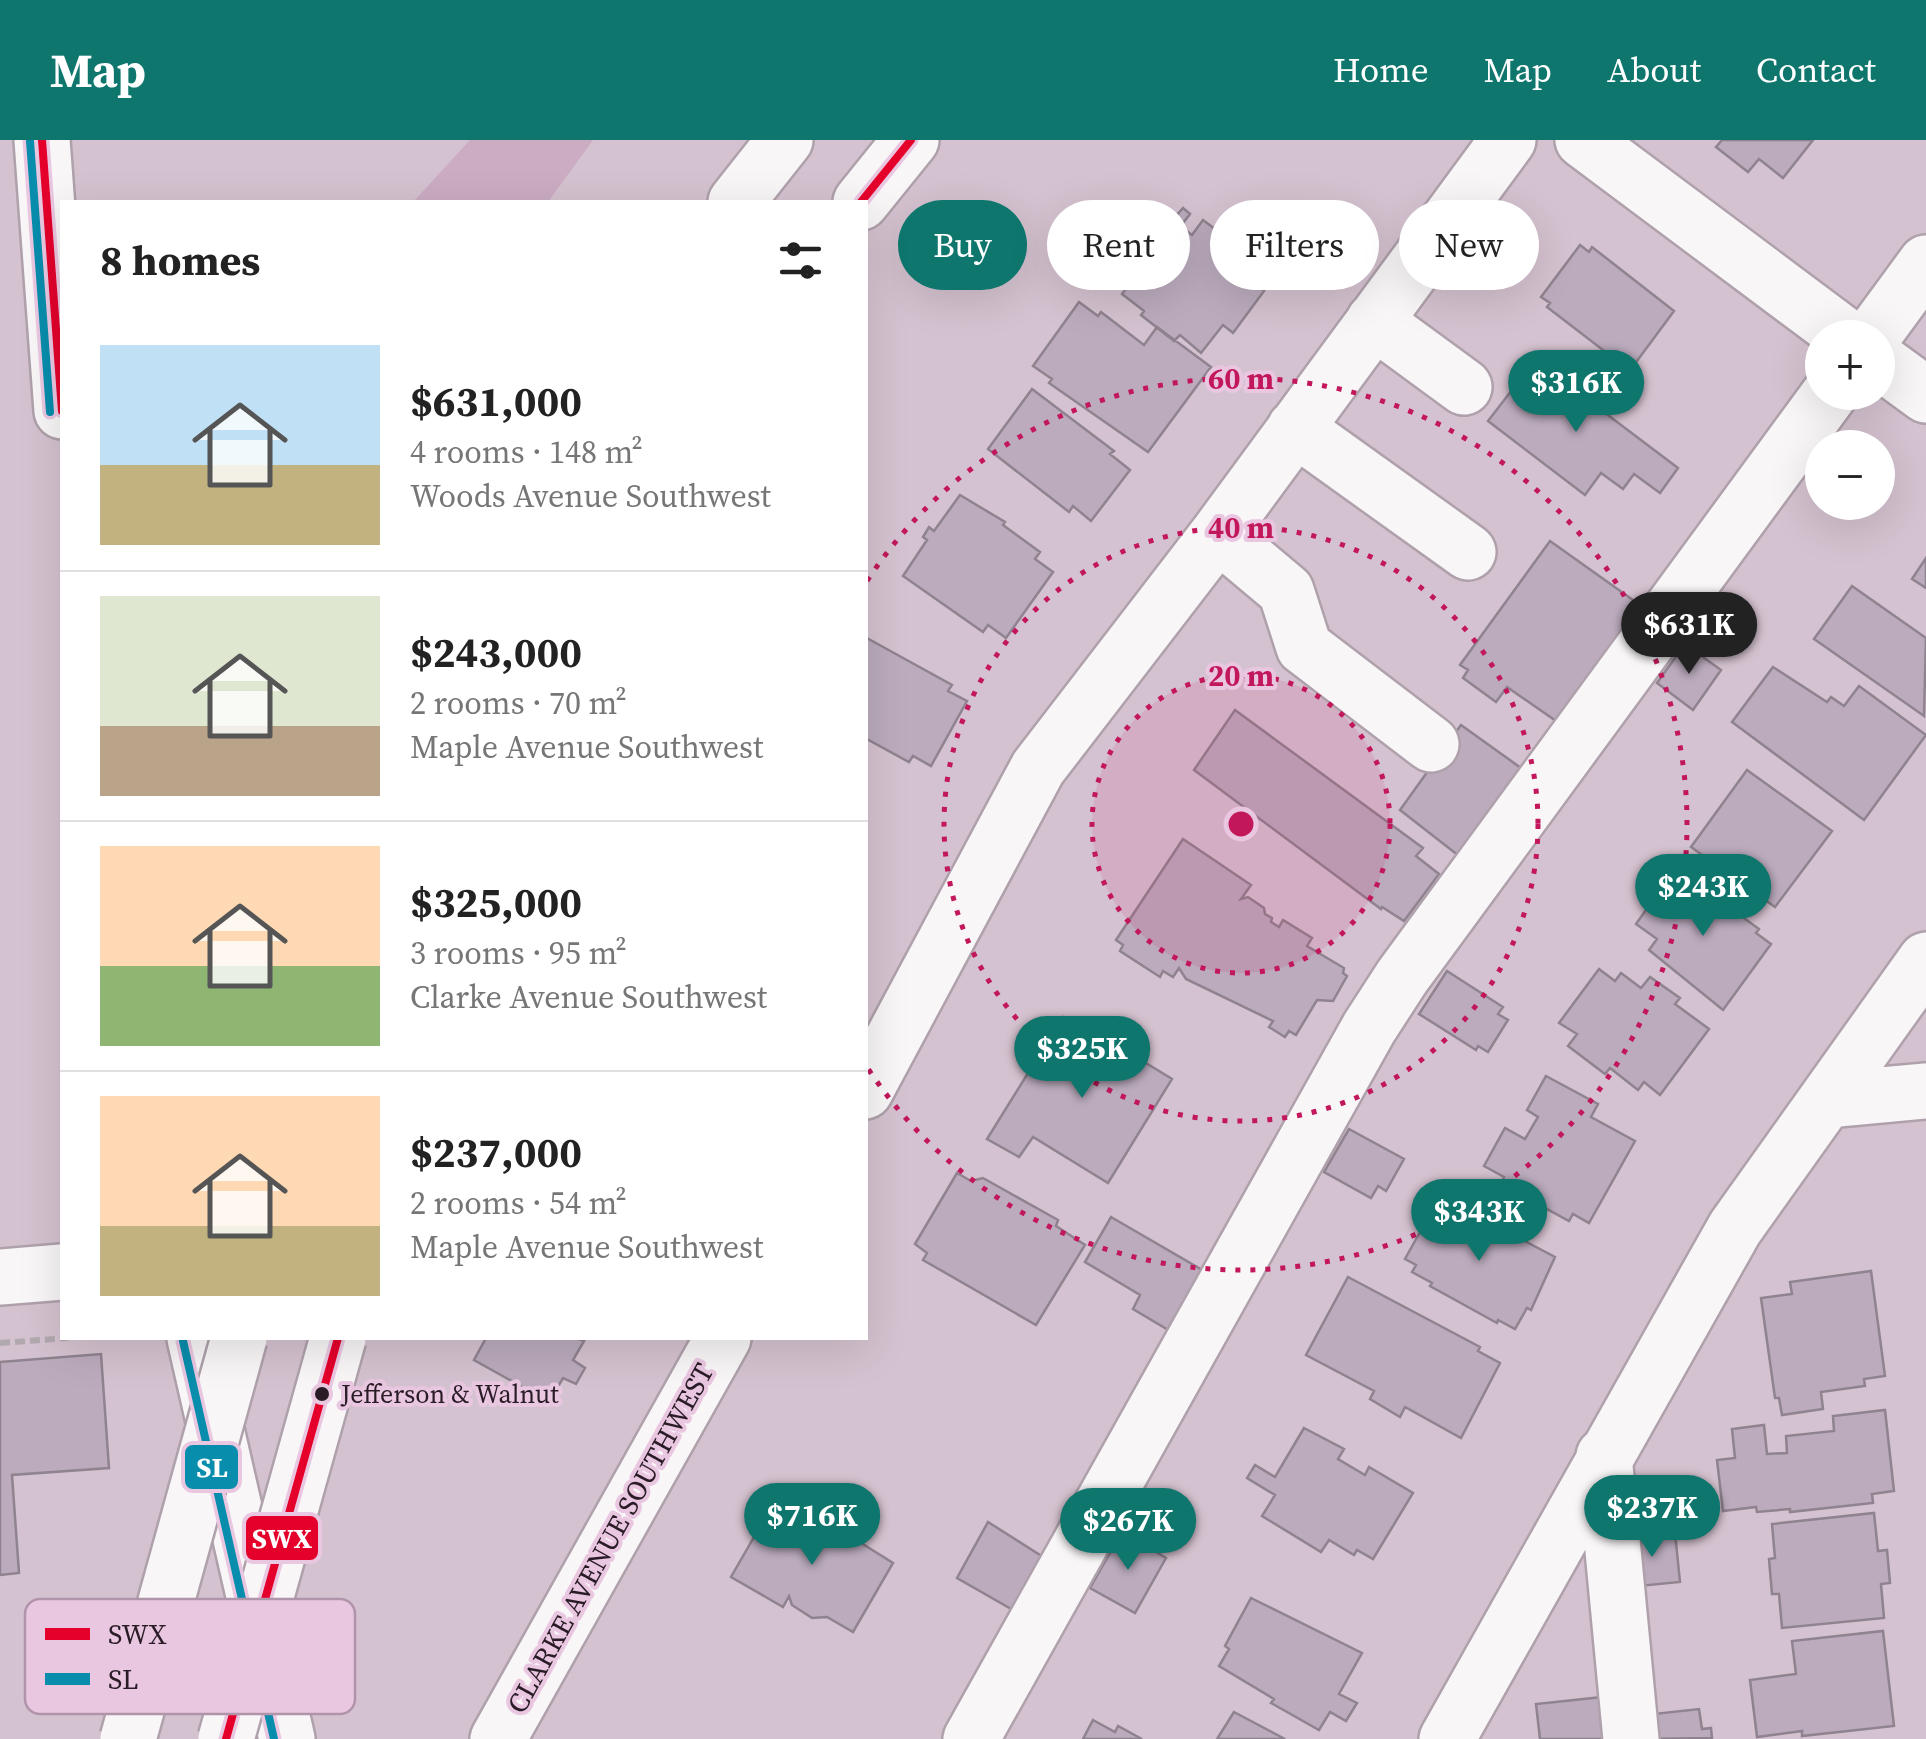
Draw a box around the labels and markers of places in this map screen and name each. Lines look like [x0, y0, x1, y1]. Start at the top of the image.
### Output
pin: $316K [1506, 350, 1646, 435]
pin: $631K [1619, 592, 1759, 677]
centre of rings [1223, 806, 1259, 842]
pin: $243K [1633, 854, 1773, 939]
pin: $325K [1012, 1016, 1152, 1101]
pin: $343K [1409, 1179, 1549, 1264]
place label: Jefferson & Walnut [340, 1376, 559, 1412]
marker: Jefferson & Walnut [312, 1384, 332, 1404]
pin: $237K [1582, 1475, 1722, 1560]
pin: $716K [742, 1483, 882, 1568]
pin: $267K [1058, 1488, 1198, 1573]

